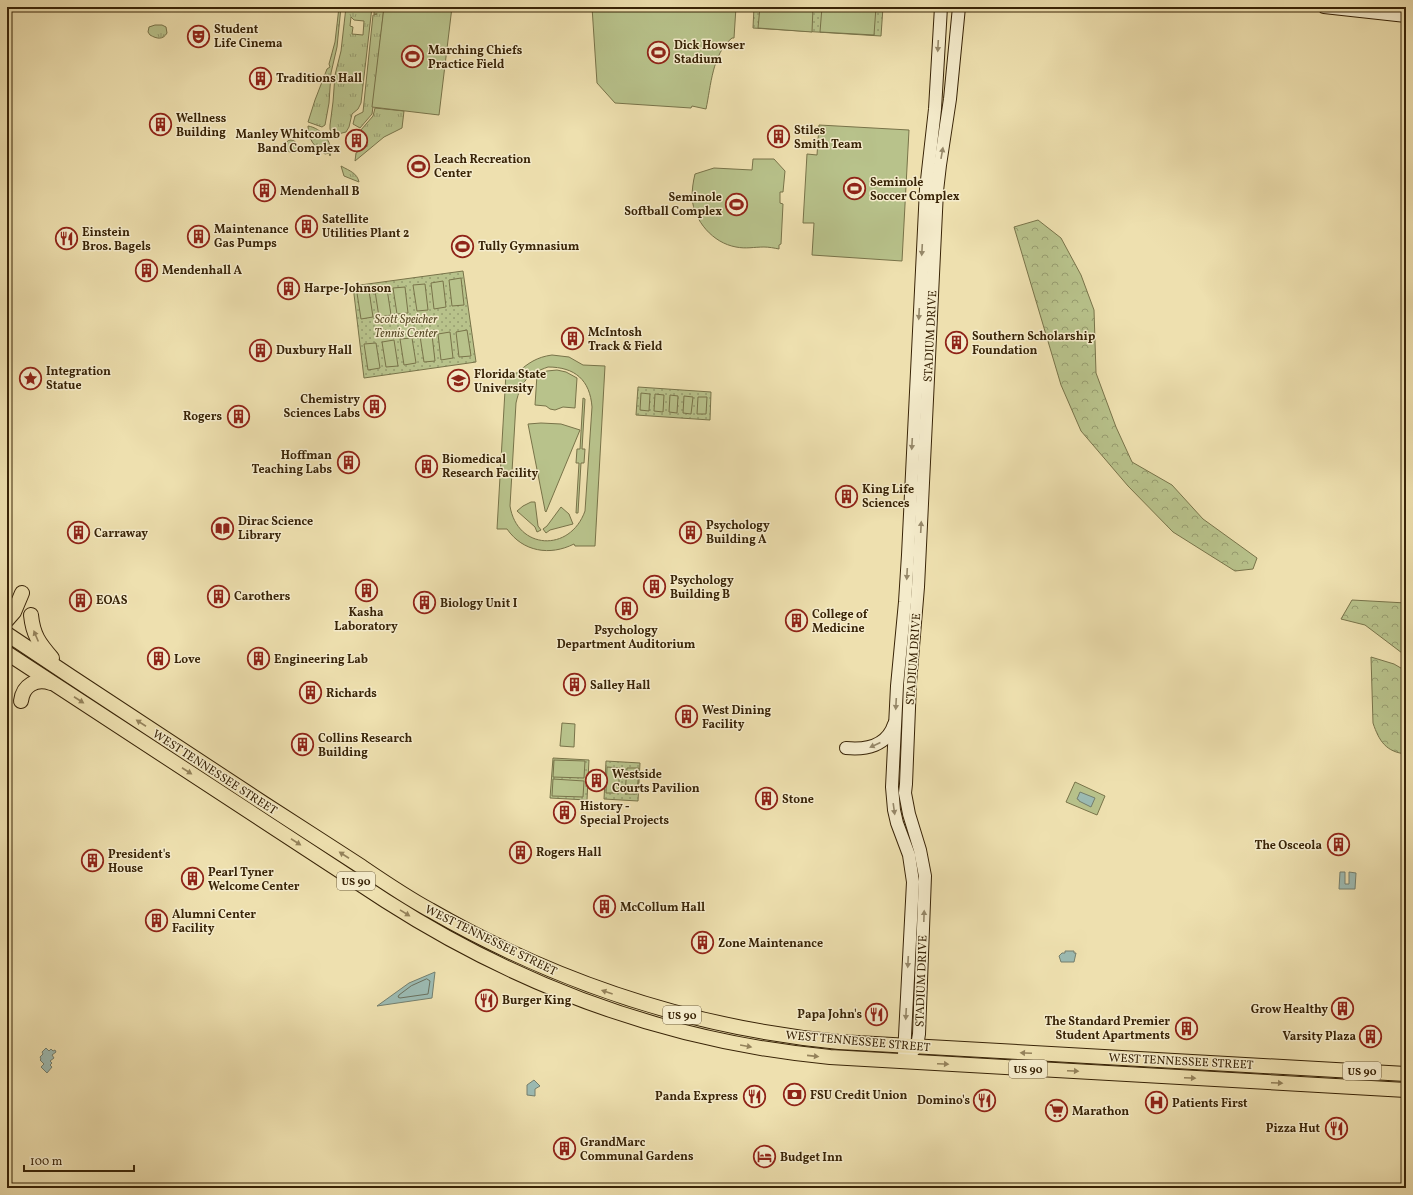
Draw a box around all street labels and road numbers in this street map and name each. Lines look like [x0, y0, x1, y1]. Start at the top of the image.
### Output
street label: STADIUM DRIVE [921, 290, 941, 382]
street label: STADIUM DRIVE [903, 613, 925, 706]
street label: WEST TENNESSEE STREET [149, 727, 280, 819]
road number: US 90 [337, 872, 375, 890]
street label: WEST TENNESSEE STREET [422, 902, 559, 980]
street label: STADIUM DRIVE [912, 935, 932, 1027]
road number: US 90 [663, 1006, 701, 1024]
street label: WEST TENNESSEE STREET [785, 1028, 931, 1056]
street label: WEST TENNESSEE STREET [1108, 1050, 1254, 1074]
road number: US 90 [1009, 1060, 1047, 1078]
road number: US 90 [1343, 1062, 1381, 1080]

